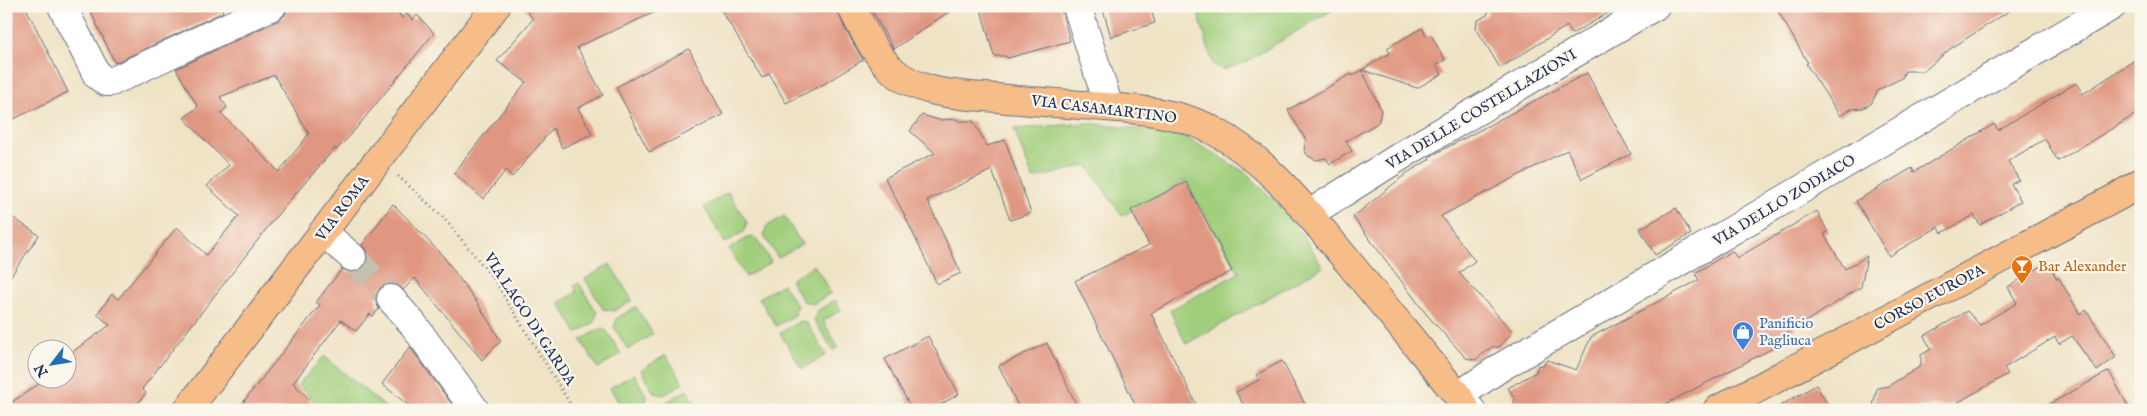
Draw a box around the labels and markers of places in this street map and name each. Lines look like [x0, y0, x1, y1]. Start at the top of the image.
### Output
bar icon: Bar Alexander [2010, 254, 2034, 285]
place label: Bar Alexander [2038, 257, 2127, 276]
place label: Panificio Pagliuca [1759, 314, 1813, 350]
shop icon: Panificio Pagliuca [1731, 320, 1755, 351]

